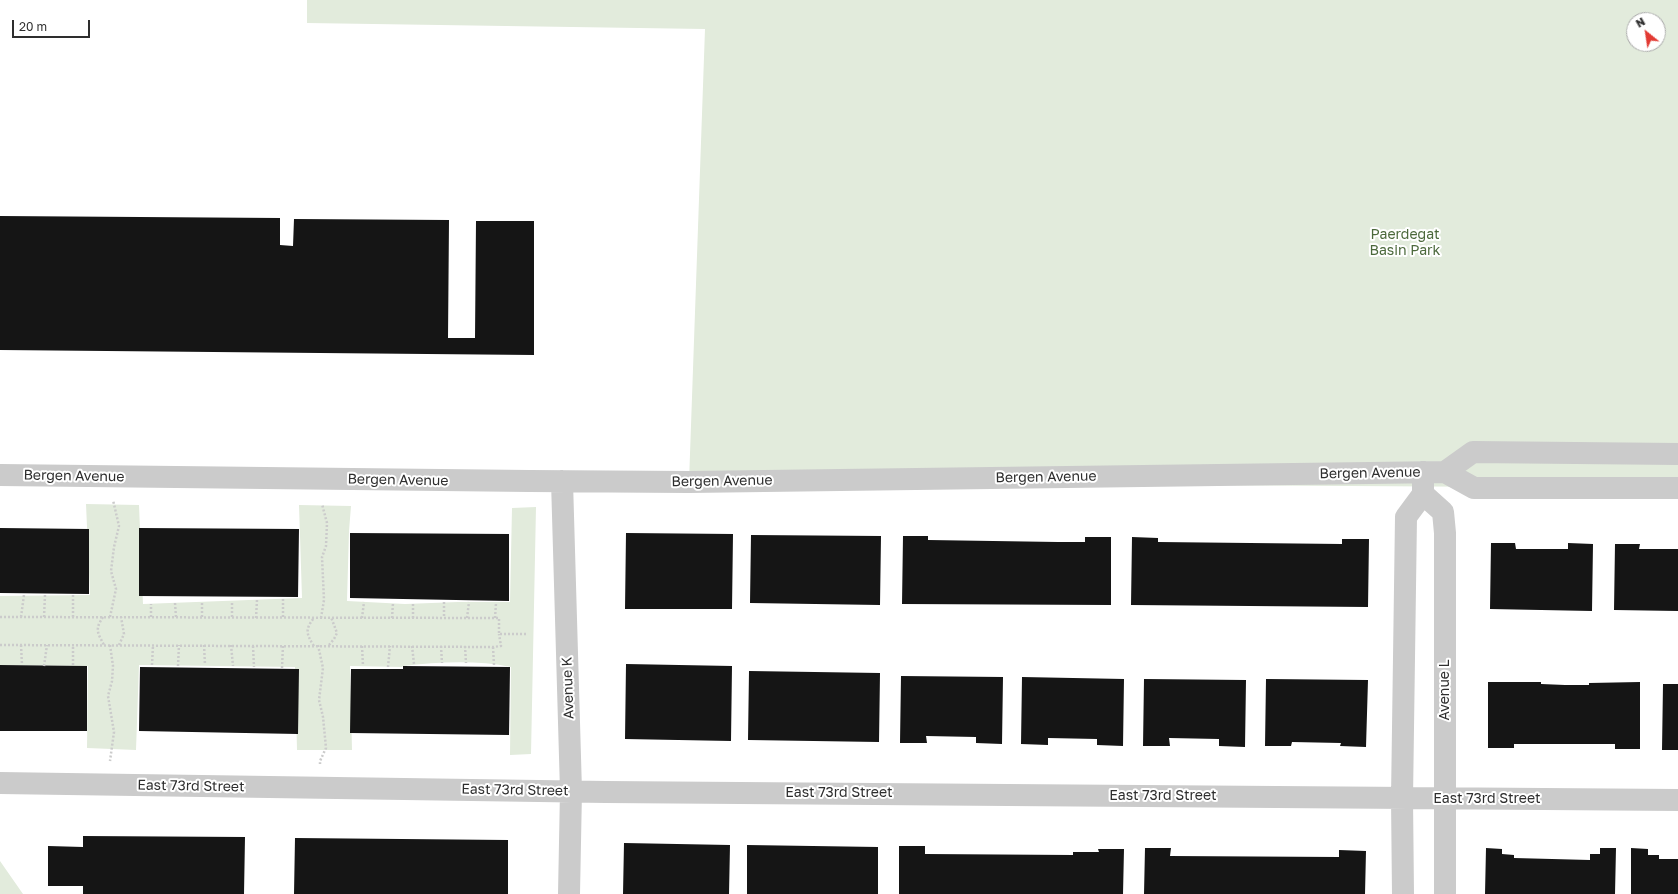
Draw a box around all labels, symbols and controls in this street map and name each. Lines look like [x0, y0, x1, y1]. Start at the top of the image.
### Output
scale bar [14, 12, 92, 38]
north arrow [1626, 12, 1666, 52]
text: N [1633, 14, 1647, 30]
text: 20 m [19, 19, 47, 34]
park label: Paerdegat Basin Park [1370, 227, 1440, 260]
street label: Bergen Avenue [1319, 464, 1421, 482]
street label: Bergen Avenue [23, 467, 125, 485]
street label: Bergen Avenue [995, 468, 1097, 486]
street label: Bergen Avenue [347, 471, 449, 489]
street label: Bergen Avenue [671, 472, 773, 490]
street label: Avenue K [559, 656, 577, 720]
street label: Avenue L [1437, 660, 1453, 720]
street label: East 73rd Street [137, 777, 245, 795]
street label: East 73rd Street [461, 781, 569, 799]
street label: East 73rd Street [785, 785, 893, 801]
street label: East 73rd Street [1109, 788, 1217, 804]
street label: East 73rd Street [1433, 791, 1541, 807]

